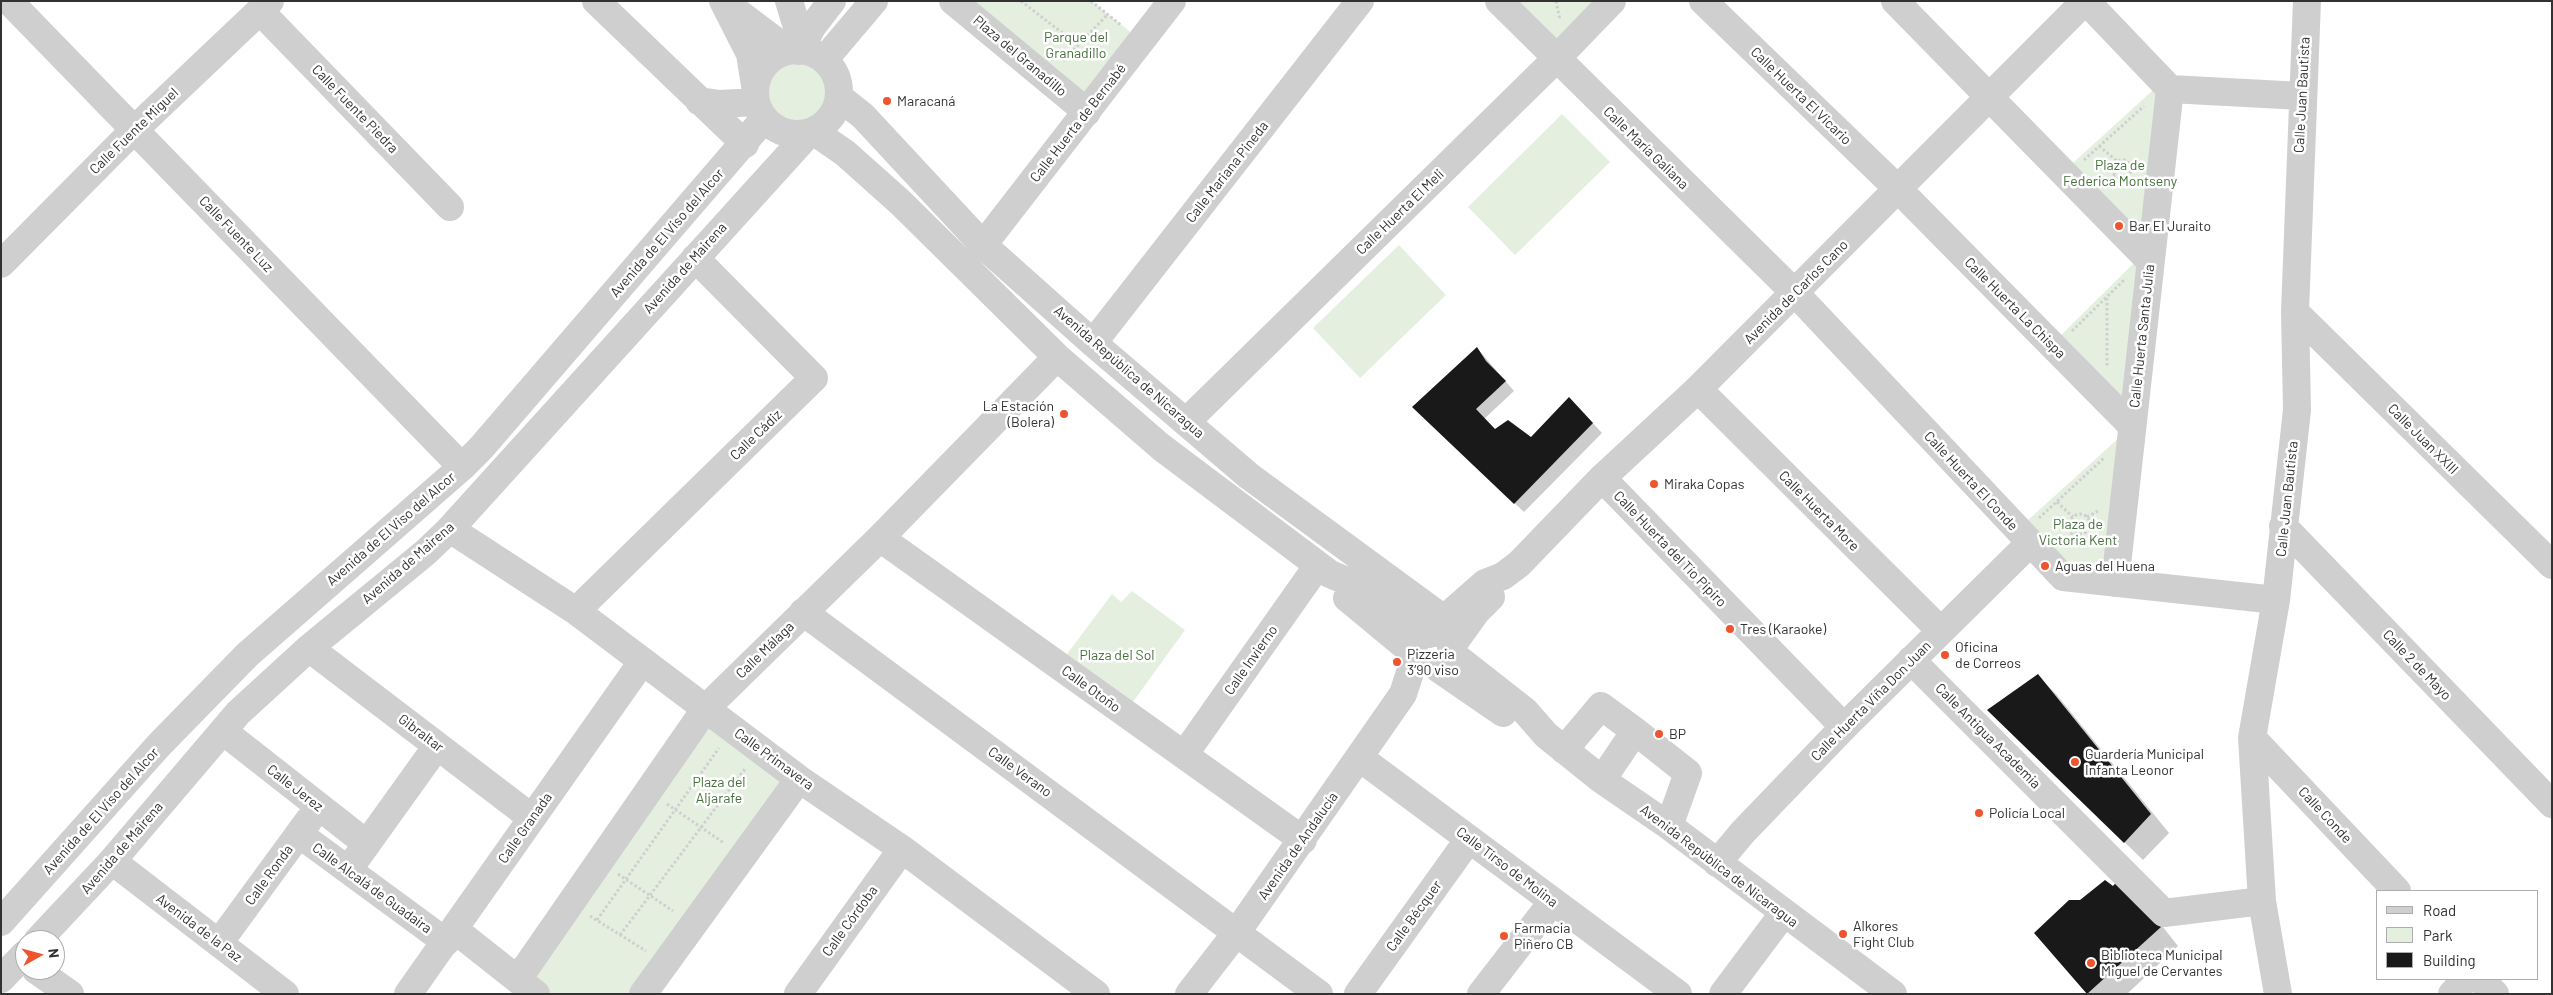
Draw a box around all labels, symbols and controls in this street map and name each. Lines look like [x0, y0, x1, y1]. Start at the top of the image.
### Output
street label: Plaza del Granadillo [970, 12, 1070, 100]
park label: Parque del Granadillo [1044, 29, 1108, 62]
street label: Calle Juan Bautista [2291, 36, 2313, 154]
street label: Calle Huerta El Vicario [1747, 44, 1855, 148]
street label: Calle Huerta de Bernabé [1027, 60, 1129, 186]
street label: Calle Fuente Piedra [308, 61, 402, 157]
street label: Calle Fuente Miguel [86, 84, 182, 178]
place label: Maracaná [897, 93, 956, 109]
marker: Maracaná [881, 95, 893, 107]
street label: Calle María Galiana [1600, 103, 1692, 193]
street label: Calle Mariana Pineda [1182, 118, 1272, 226]
park label: Plaza de Federica Montseny [2063, 157, 2177, 190]
street label: Avenida de El Viso del Alcor [607, 165, 727, 301]
street label: Calle Huerta El Meli [1353, 166, 1447, 258]
street label: Calle Fuente Luz [195, 192, 277, 276]
place label: Bar El Juraito [2129, 218, 2211, 234]
street label: Avenida de Mairena [640, 219, 730, 317]
marker: Bar El Juraito [2113, 220, 2125, 232]
street label: Avenida de Carlos Cano [1740, 236, 1852, 348]
street label: Calle Huerta La Chispa [1961, 254, 2069, 362]
street label: Calle Huerta Santa Julia [2126, 263, 2158, 409]
street label: Avenida República de Nicaragua [1051, 302, 1207, 442]
place label: La Estación (Bolera) [983, 398, 1054, 431]
street label: Calle Juan XXIII [2384, 400, 2462, 478]
street label: Calle Cádiz [727, 406, 785, 464]
marker: La Estación (Bolera) [1058, 408, 1070, 420]
street label: Calle Huerta El Conde [1921, 428, 2021, 534]
street label: Calle Juan Bautista [2273, 440, 2301, 558]
street label: Calle Huerta More [1775, 467, 1863, 555]
street label: Avenida de El Viso del Alcor [323, 469, 459, 589]
place label: Miraka Copas [1664, 476, 1744, 492]
marker: Miraka Copas [1648, 478, 1660, 490]
street label: Calle Huerta del Tío Pipiro [1610, 487, 1730, 611]
park label: Plaza de Victoria Kent [2039, 516, 2117, 548]
street label: Avenida de Mairena [359, 518, 457, 608]
place label: Aguas del Huena [2055, 558, 2155, 574]
marker: Aguas del Huena [2039, 560, 2051, 572]
street label: Calle Málaga [732, 618, 798, 682]
place label: Tres (Karaoke) [1740, 621, 1826, 637]
street label: Calle Invierno [1221, 622, 1281, 698]
marker: Tres (Karaoke) [1724, 623, 1736, 635]
street label: Calle 2 de Mayo [2379, 626, 2455, 704]
street label: Calle Huerta Viña Don Juan [1807, 637, 1935, 765]
place label: Oficina de Correos [1955, 639, 2021, 672]
place label: Pizzeria 3’90 viso [1407, 646, 1459, 679]
park label: Plaza del Sol [1080, 647, 1154, 663]
marker: Oficina de Correos [1939, 649, 1951, 661]
marker: Pizzeria 3’90 viso [1391, 656, 1403, 668]
street label: Calle Otoño [1058, 662, 1124, 716]
street label: Calle Antigua Academia [1932, 680, 2044, 792]
street label: Gibraltar [395, 710, 447, 756]
street label: Calle Primavera [731, 725, 817, 793]
place label: BP [1669, 726, 1686, 742]
marker: BP [1653, 728, 1665, 740]
street label: Calle Verano [985, 743, 1055, 801]
street label: Avenida de El Viso del Alcor [40, 744, 162, 878]
place label: Guardería Municipal Infanta Leonor [2085, 746, 2204, 779]
marker: Guardería Municipal Infanta Leonor [2069, 756, 2081, 768]
street label: Calle Jerez [264, 761, 326, 815]
park label: Plaza del Aljarafe [692, 774, 746, 806]
street label: Calle Conde [2295, 783, 2355, 847]
street label: Calle Granada [494, 789, 556, 867]
street label: Avenida de Andalucía [1255, 789, 1341, 903]
street label: Avenida de Mairena [77, 799, 167, 897]
street label: Avenida República de Nicaragua [1637, 801, 1801, 931]
place label: Policía Local [1989, 805, 2065, 821]
marker: Policía Local [1973, 807, 1985, 819]
street label: Calle Tirso de Molina [1453, 823, 1561, 911]
street label: Calle Alcalá de Guadaira [309, 839, 435, 937]
street label: Calle Ronda [241, 841, 297, 909]
street label: Calle Bécquer [1383, 877, 1445, 955]
street label: Calle Córdoba [819, 882, 881, 960]
street label: Avenida de la Paz [153, 890, 245, 966]
legend [2376, 890, 2538, 980]
text: Road [2423, 901, 2456, 919]
place label: Alkores Fight Club [1853, 918, 1914, 950]
place label: Farmacia Piñero CB [1514, 920, 1574, 952]
text: Park [2423, 926, 2452, 944]
marker: Alkores Fight Club [1837, 928, 1849, 940]
north arrow [15, 930, 65, 980]
marker: Farmacia Piñero CB [1498, 930, 1510, 942]
place label: Biblioteca Municipal Miguel de Cervantes [2101, 947, 2223, 980]
text: N [45, 948, 63, 959]
text: Building [2423, 951, 2476, 969]
marker: Biblioteca Municipal Miguel de Cervantes [2085, 957, 2097, 969]

